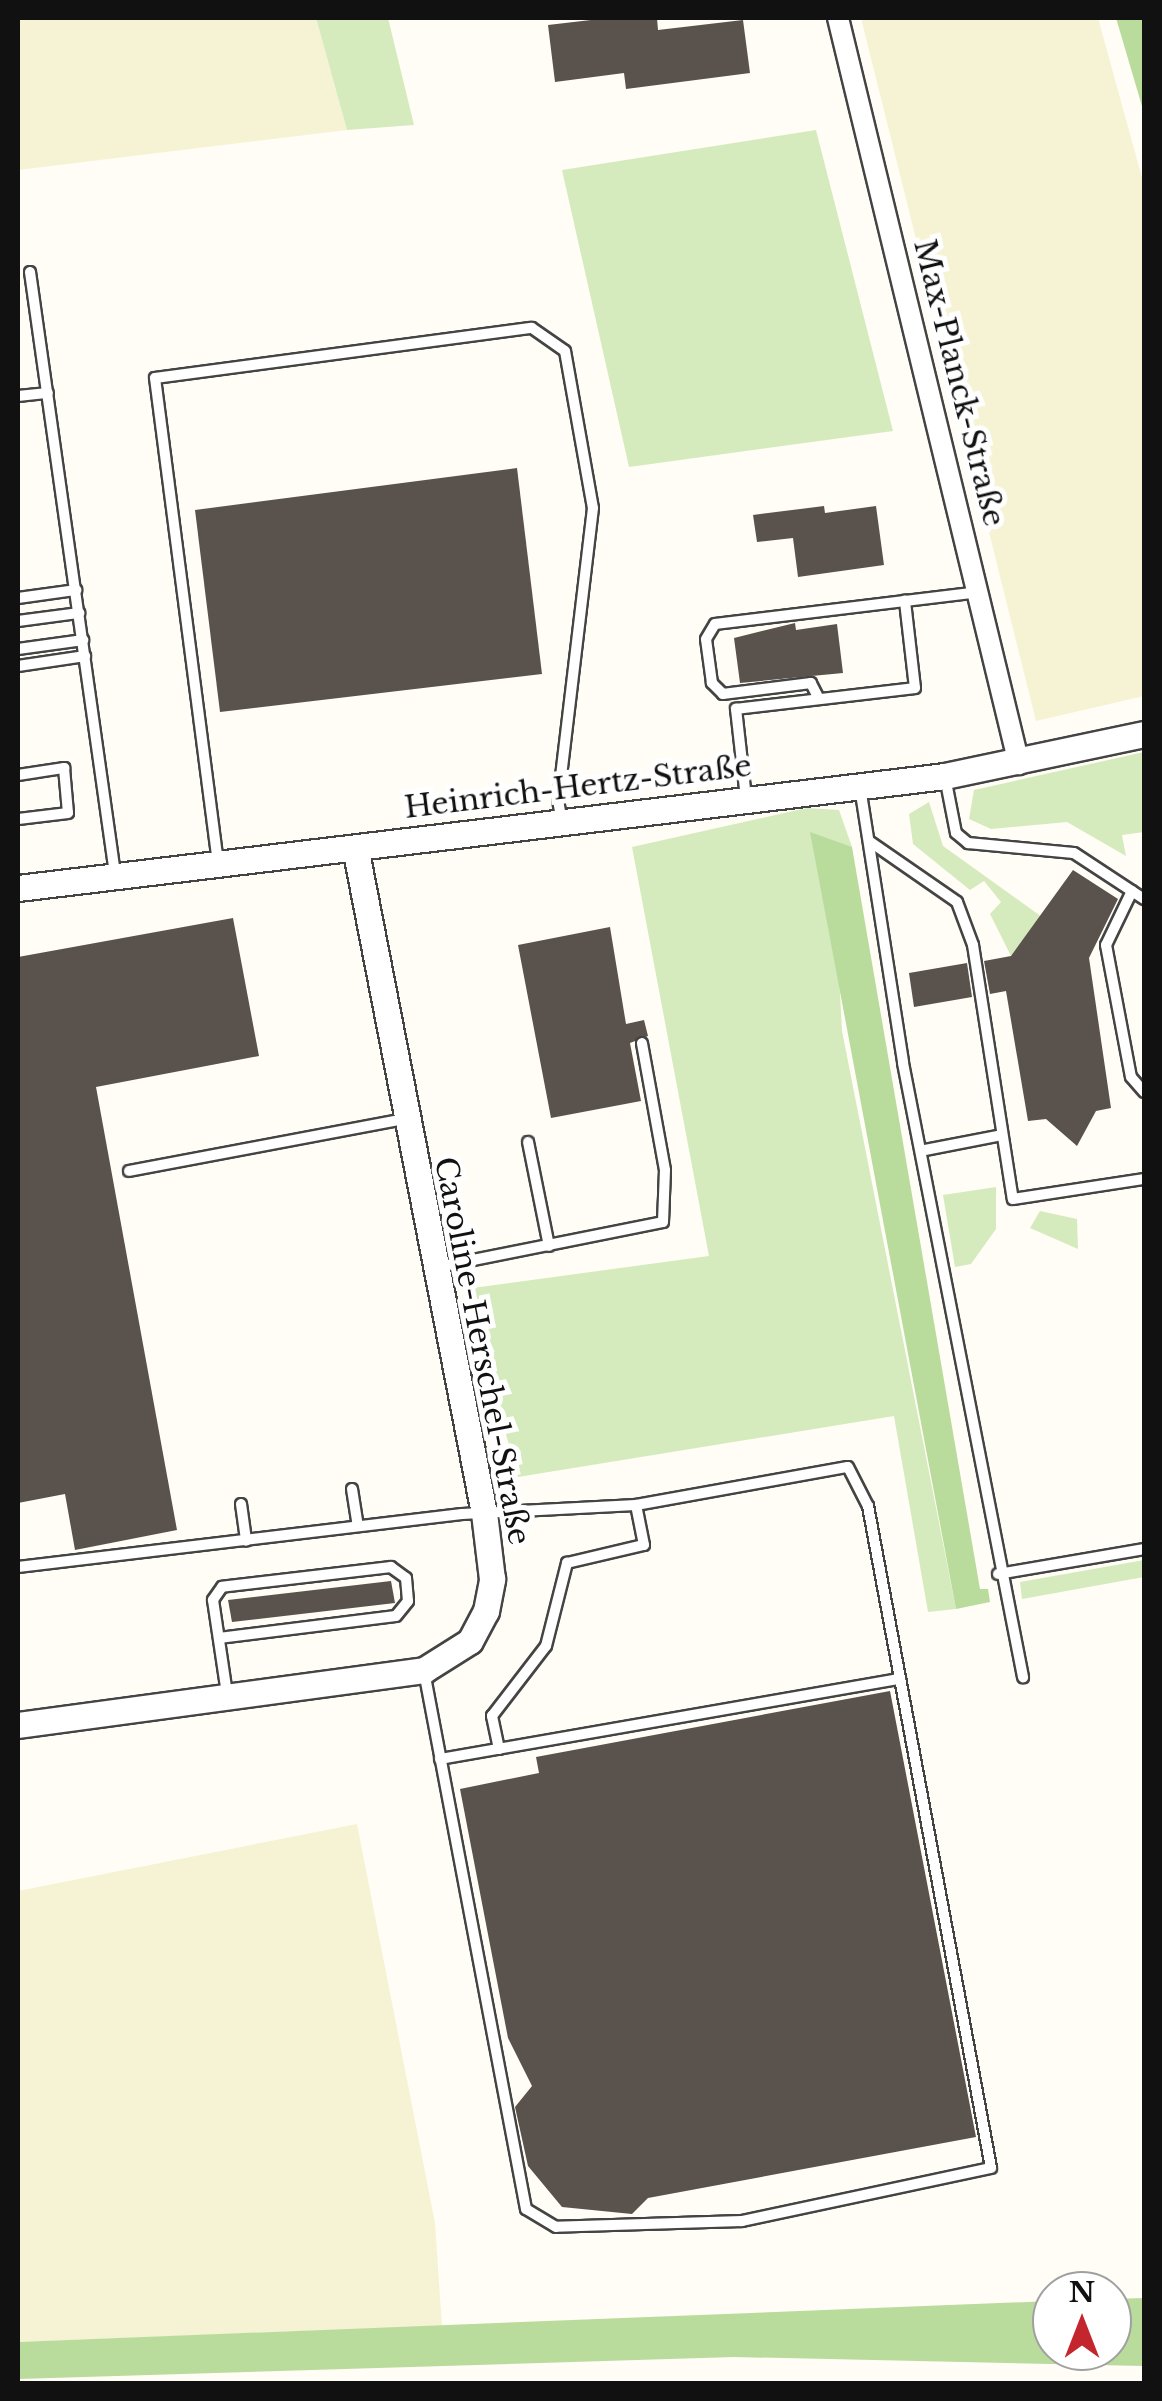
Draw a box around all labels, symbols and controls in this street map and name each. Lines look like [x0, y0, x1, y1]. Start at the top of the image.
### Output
street label: Max-Planck-Straße [906, 236, 1012, 530]
street label: Heinrich-Hertz-Straße [402, 748, 754, 826]
street label: Caroline-Herschel-Straße [427, 1154, 537, 1548]
north arrow [1032, 2271, 1132, 2371]
text: N [1069, 2275, 1095, 2310]

